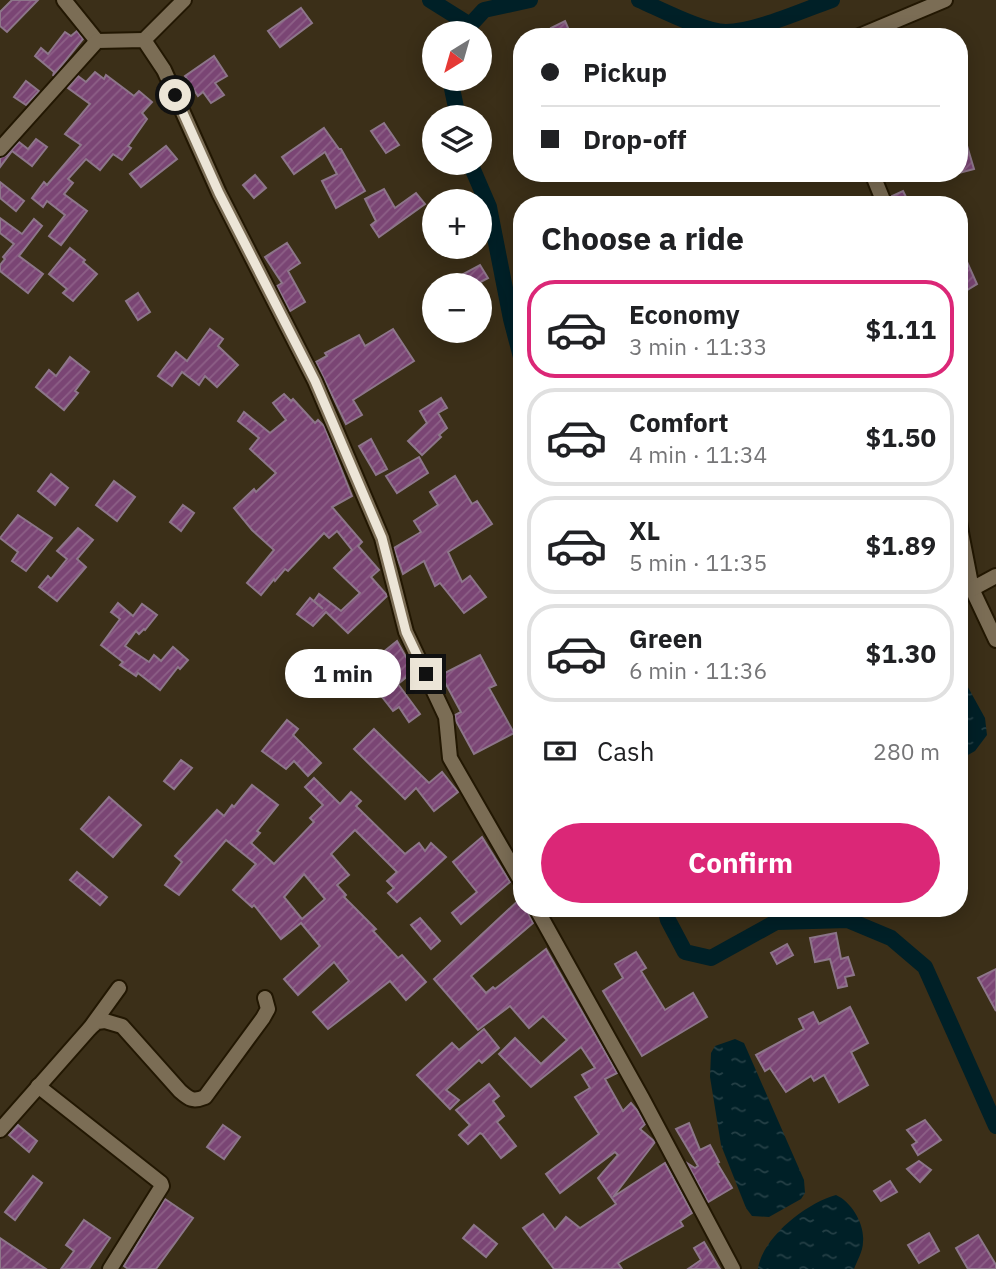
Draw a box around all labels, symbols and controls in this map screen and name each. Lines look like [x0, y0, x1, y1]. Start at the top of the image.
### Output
north arrow [422, 21, 492, 91]
map controls [422, 21, 492, 343]
text: Pickup [583, 55, 667, 89]
route start [159, 79, 191, 111]
button: layers [422, 105, 492, 175]
text: Drop-off [583, 122, 686, 156]
button: + [422, 189, 492, 259]
text: Choose a ride [541, 217, 744, 259]
button: − [422, 273, 492, 343]
text: Economy [629, 297, 740, 331]
icon: car [545, 298, 608, 361]
text: $1.11 [866, 312, 936, 346]
text: 3 min · 11:33 [629, 331, 767, 361]
text: Comfort [629, 405, 728, 439]
icon: car [545, 406, 608, 469]
text: $1.50 [866, 420, 936, 454]
text: 4 min · 11:34 [629, 439, 767, 469]
text: XL [629, 513, 660, 547]
icon: car [545, 514, 608, 577]
text: $1.89 [866, 528, 936, 562]
text: 5 min · 11:35 [629, 547, 767, 577]
text: Green [629, 621, 703, 655]
icon: car [545, 622, 608, 685]
text: $1.30 [866, 636, 936, 670]
callout: 1 min [286, 650, 402, 698]
text: 6 min · 11:36 [629, 655, 767, 685]
text: 1 min [313, 658, 373, 688]
route end [410, 658, 442, 690]
icon: cash [541, 732, 579, 770]
text: Cash [597, 734, 654, 768]
text: 280 m [873, 736, 940, 766]
button: Confirm [541, 823, 940, 903]

